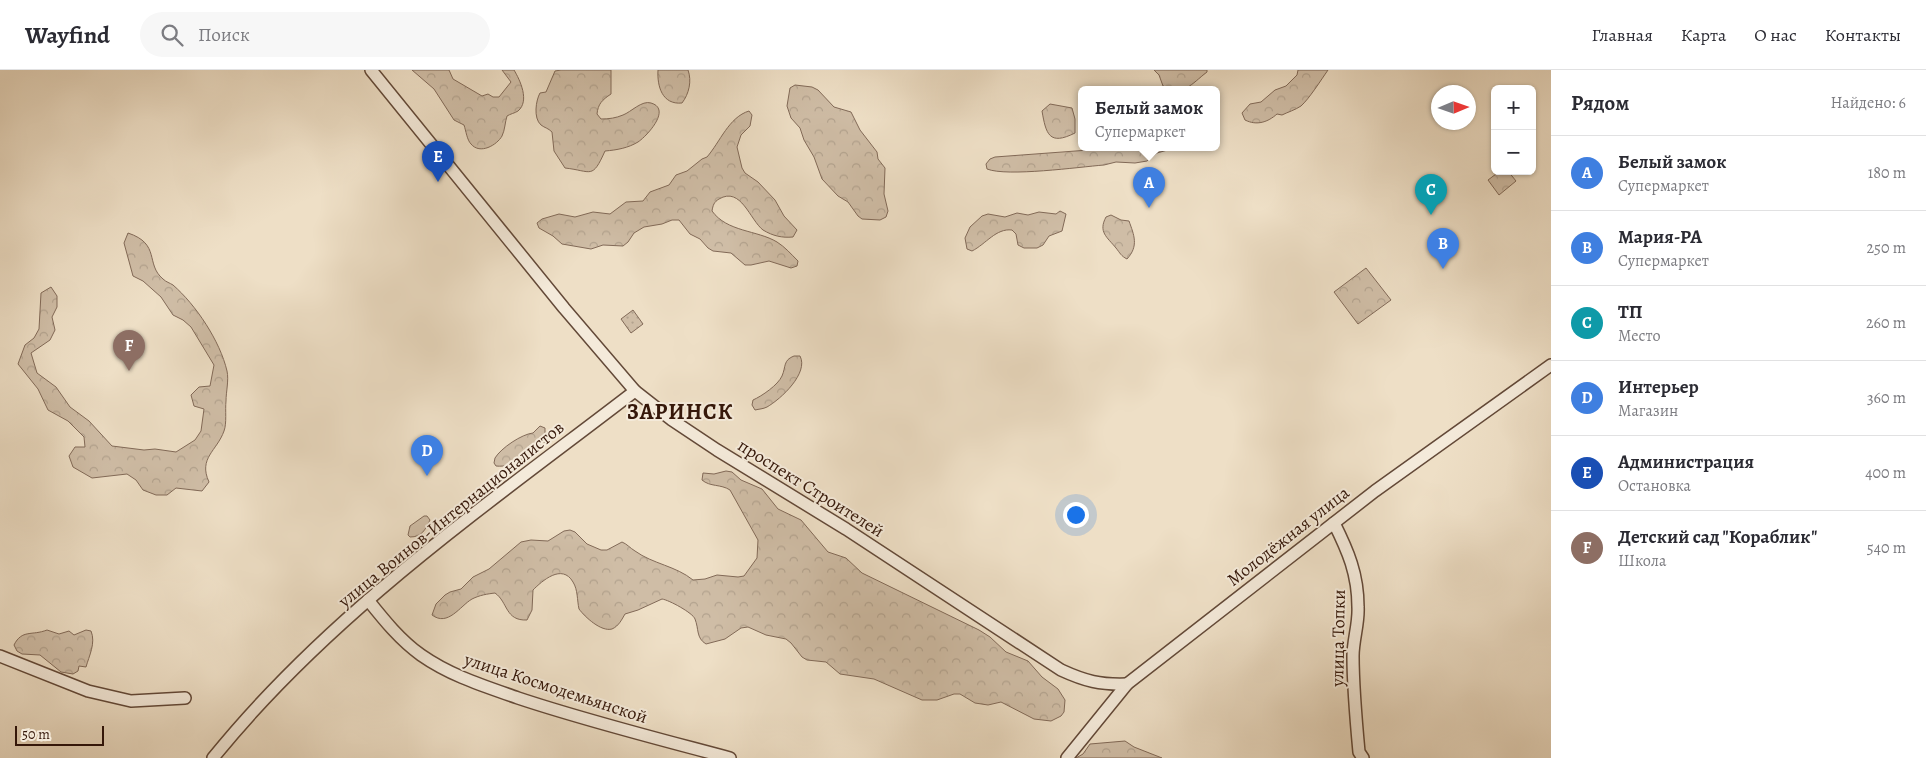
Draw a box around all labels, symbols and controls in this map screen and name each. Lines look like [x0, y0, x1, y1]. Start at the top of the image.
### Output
search box [140, 12, 490, 57]
text: Wayfind [25, 19, 110, 51]
icon: search [158, 21, 186, 49]
text: Поиск [198, 22, 250, 48]
text: Главная [1592, 23, 1653, 47]
text: Карта [1681, 23, 1726, 47]
text: О нас [1754, 23, 1797, 47]
text: Контакты [1825, 23, 1901, 47]
north arrow [1431, 85, 1476, 130]
map controls [1491, 85, 1536, 175]
button: + [1491, 85, 1536, 130]
popup [1078, 86, 1220, 151]
text: Рядом [1571, 89, 1629, 117]
text: Найдено: 6 [1831, 92, 1906, 114]
text: Белый замок [1095, 95, 1203, 121]
text: Супермаркет [1095, 121, 1186, 143]
button: − [1491, 130, 1536, 175]
pin: E [422, 141, 454, 182]
text: Белый замок [1618, 149, 1726, 175]
text: A [1582, 162, 1592, 184]
text: 180 m [1868, 162, 1906, 184]
pin: A [1133, 167, 1165, 208]
pin: C [1415, 174, 1447, 215]
text: Супермаркет [1618, 175, 1709, 197]
text: Мария-РА [1618, 224, 1702, 250]
pin: B [1427, 228, 1459, 269]
text: B [1582, 237, 1592, 259]
text: 250 m [1867, 237, 1906, 259]
text: Супермаркет [1618, 250, 1709, 272]
text: ТП [1618, 299, 1643, 325]
text: C [1582, 312, 1592, 334]
text: 260 m [1866, 312, 1906, 334]
text: Место [1618, 325, 1661, 347]
pin: F [113, 330, 145, 371]
text: Интерьер [1618, 374, 1699, 400]
text: D [1581, 387, 1593, 409]
text: 360 m [1867, 387, 1906, 409]
district label: ЗАРИНСК [627, 397, 733, 427]
text: Магазин [1618, 400, 1678, 422]
street label: улица Воинов-Интернационалистов [332, 415, 569, 613]
street label: проспект Строителей [733, 433, 889, 543]
pin: D [411, 435, 443, 476]
text: Администрация [1618, 449, 1754, 475]
text: E [1582, 462, 1592, 484]
text: 400 m [1865, 462, 1906, 484]
text: Остановка [1618, 475, 1691, 497]
street label: Молодёжная улица [1222, 480, 1355, 591]
your location [1063, 502, 1089, 528]
text: Детский сад "Кораблик" [1618, 524, 1817, 550]
text: F [1583, 537, 1591, 559]
text: 540 m [1867, 537, 1906, 559]
text: Школа [1618, 550, 1666, 572]
street label: улица Топки [1325, 589, 1351, 688]
street label: улица Космодемьянской [460, 647, 651, 729]
scale bar [15, 723, 104, 746]
text: 50 m [22, 725, 50, 744]

